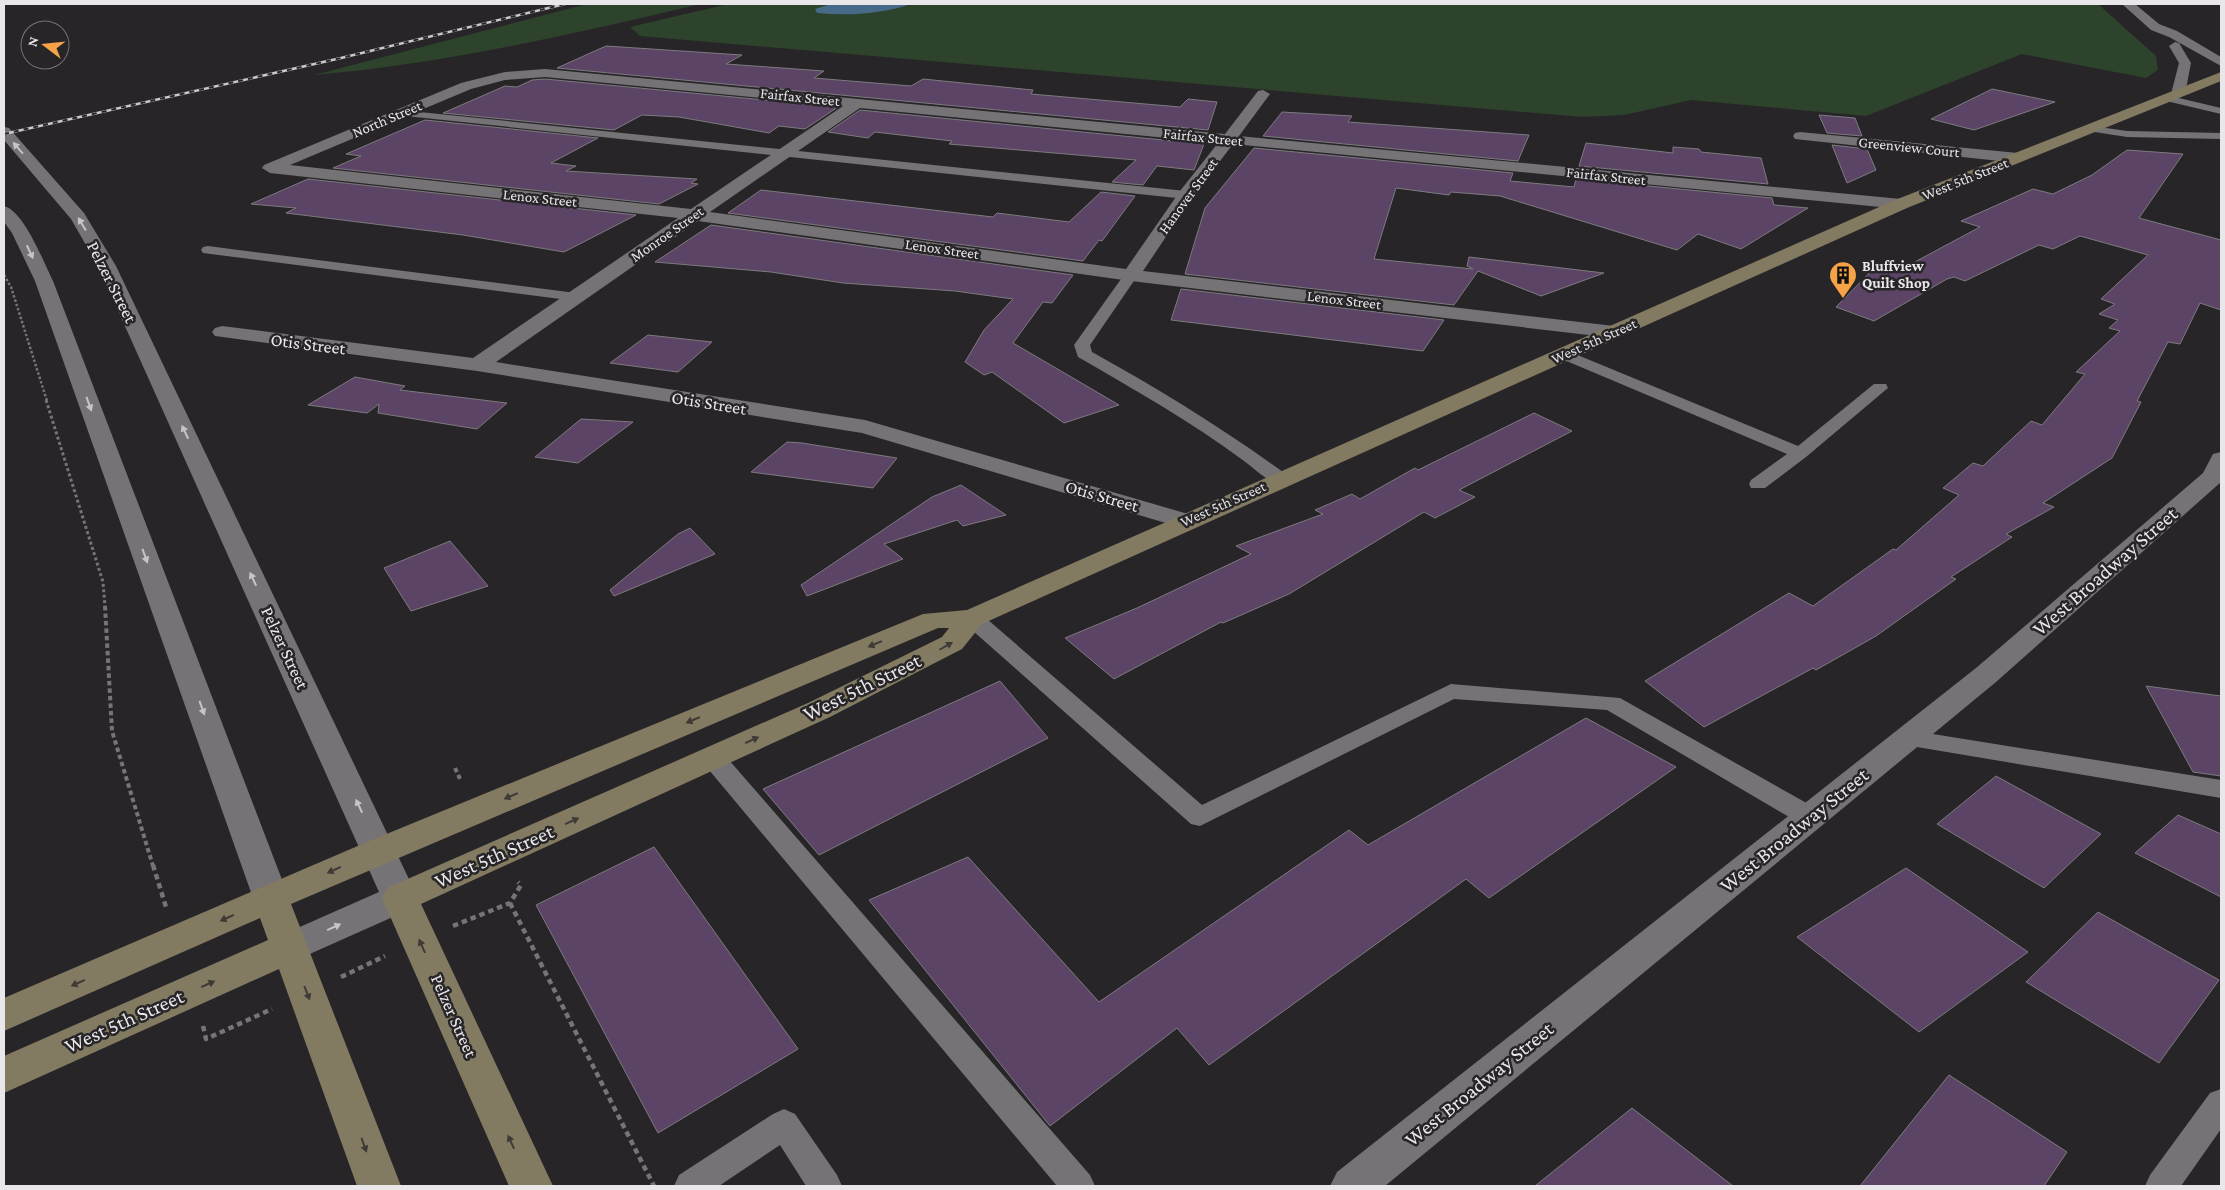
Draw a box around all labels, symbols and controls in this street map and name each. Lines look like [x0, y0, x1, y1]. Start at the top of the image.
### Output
north arrow [20, 20, 70, 70]
text: N [23, 34, 42, 48]
street label: Fairfax Street [760, 85, 841, 109]
street label: North Street [350, 97, 425, 141]
street label: Fairfax Street [1163, 125, 1244, 149]
street label: Greenview Court [1858, 134, 1961, 160]
one-way arrow [12, 142, 24, 154]
street label: Hanover Street [1155, 154, 1221, 237]
street label: West 5th Street [1920, 154, 2011, 204]
street label: Fairfax Street [1566, 164, 1647, 188]
street label: Lenox Street [502, 186, 579, 210]
street label: Monroe Street [628, 202, 707, 265]
one-way arrow [78, 217, 87, 230]
street label: Lenox Street [904, 236, 981, 262]
street label: Pelzer Street [83, 238, 142, 327]
one-way arrow [26, 245, 34, 259]
place label: Bluffview Quilt Shop [1862, 258, 1930, 291]
building icon: Bluffview Quilt Shop [1828, 260, 1858, 299]
street label: Lenox Street [1306, 288, 1383, 313]
street label: West 5th Street [1549, 315, 1640, 367]
street label: Otis Street [269, 329, 348, 359]
street label: Otis Street [670, 387, 749, 419]
one-way arrow [86, 396, 93, 411]
one-way arrow [180, 425, 188, 439]
street label: Otis Street [1063, 476, 1142, 516]
street label: West 5th Street [1178, 478, 1269, 530]
street label: West Broadway Street [2028, 501, 2183, 640]
one-way arrow [141, 549, 149, 564]
one-way arrow [249, 572, 258, 587]
street label: Pelzer Street [257, 604, 313, 693]
one-way arrow [868, 640, 883, 648]
one-way arrow [938, 642, 953, 650]
street label: West 5th Street [799, 648, 926, 726]
one-way arrow [199, 701, 206, 716]
one-way arrow [686, 716, 700, 724]
one-way arrow [745, 736, 759, 744]
street label: West Broadway Street [1715, 762, 1874, 897]
one-way arrow [504, 792, 518, 800]
one-way arrow [354, 799, 362, 813]
one-way arrow [565, 817, 579, 825]
street label: West 5th Street [431, 819, 558, 893]
one-way arrow [327, 867, 341, 875]
one-way arrow [220, 914, 234, 922]
one-way arrow [327, 923, 341, 931]
one-way arrow [417, 939, 425, 953]
street label: Pelzer Street [427, 971, 482, 1062]
one-way arrow [71, 979, 85, 987]
one-way arrow [201, 979, 215, 987]
street label: West 5th Street [61, 984, 188, 1058]
one-way arrow [303, 986, 311, 1001]
street label: West Broadway Street [1400, 1016, 1559, 1151]
one-way arrow [507, 1135, 515, 1149]
one-way arrow [360, 1138, 368, 1153]

